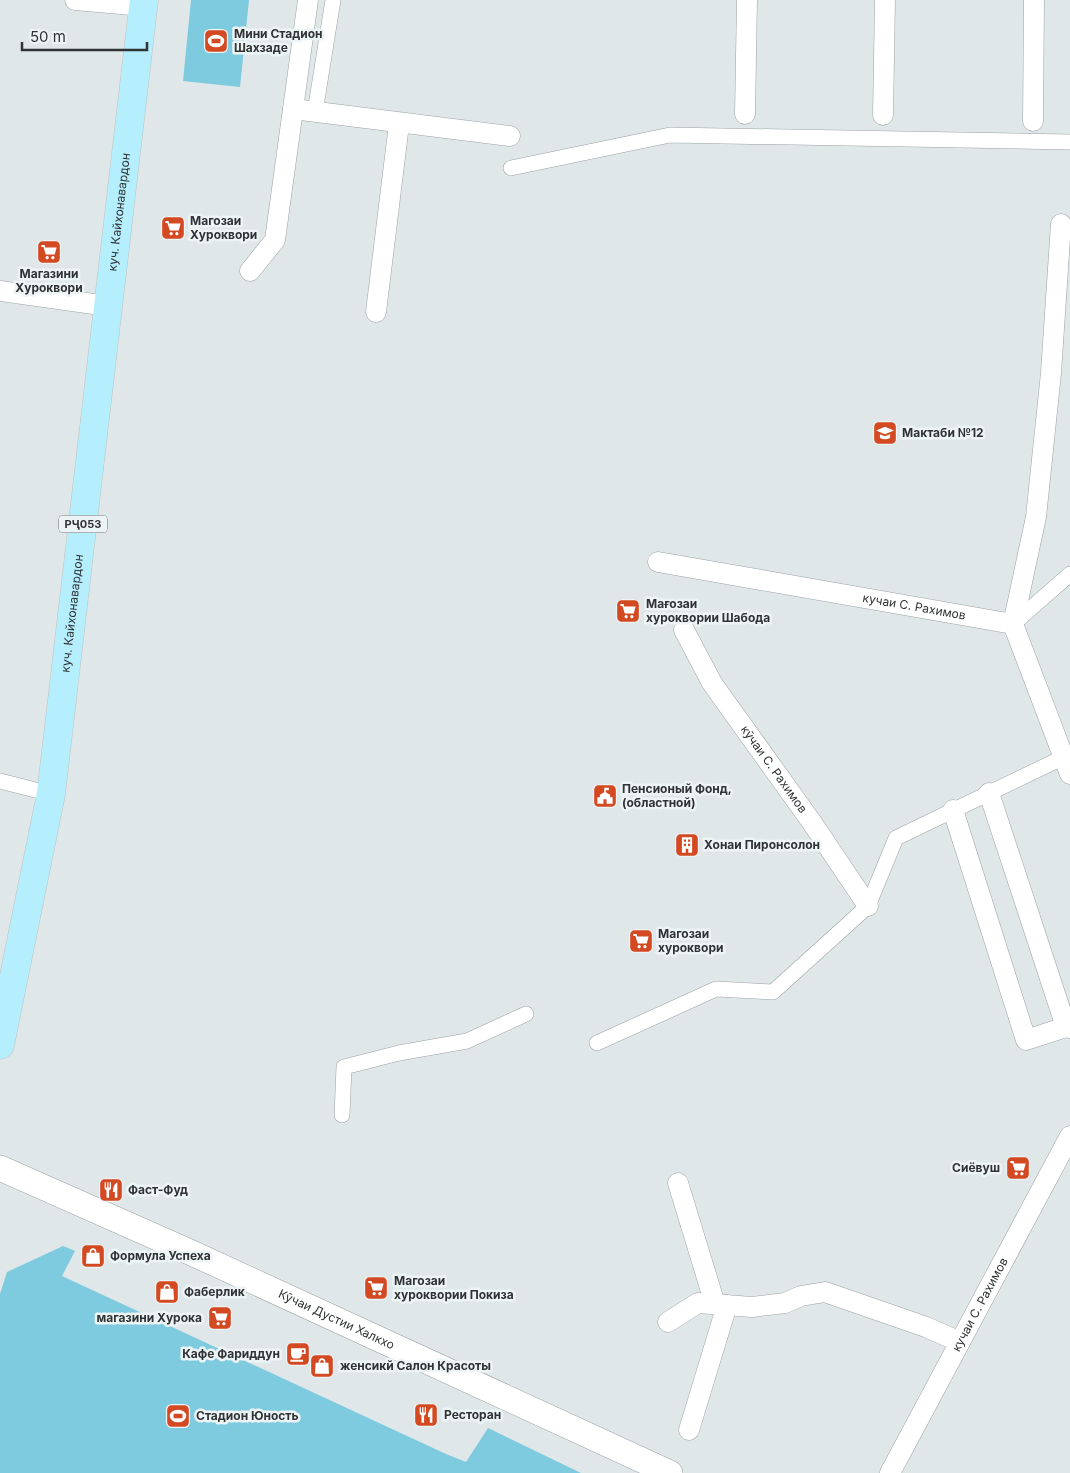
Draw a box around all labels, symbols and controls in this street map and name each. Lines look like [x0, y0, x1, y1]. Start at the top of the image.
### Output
scale bar [22, 20, 148, 52]
place label: Мини Стадион Шахзаде [234, 26, 323, 55]
text: 50 m [30, 27, 66, 46]
sports icon: Мини Стадион Шахзаде [203, 28, 229, 54]
street label: куч. Кайхонавардон [104, 152, 133, 272]
place label: Магозаи Хуроквори [190, 213, 257, 242]
supermarket icon: Магозаи Хуроквори [160, 215, 186, 241]
supermarket icon: Магазини Хуроквори [36, 239, 62, 265]
place label: Магазини Хуроквори [15, 266, 83, 295]
school or university icon: Мактаби №12 [872, 420, 898, 446]
place label: Мактаби №12 [902, 425, 984, 440]
road number: РҶ053 [59, 516, 107, 532]
street label: куч. Кайхонавардон [57, 553, 86, 673]
street label: кучаи С. Рахимов [862, 590, 967, 623]
place label: Мағозаи хуроквории Шабода [646, 596, 770, 625]
supermarket icon: Мағозаи хуроквории Шабода [615, 598, 641, 624]
street label: кӯчаи С. Рахимов [738, 722, 811, 816]
place label: Пенсионый Фонд, (областной) [622, 781, 732, 810]
public building icon: Пенсионый Фонд, (областной) [592, 783, 618, 809]
building icon: Хонаи Пиронсолон [674, 832, 700, 858]
place label: Хонаи Пиронсолон [704, 837, 820, 852]
place label: Магозаи хуроквори [658, 926, 723, 955]
supermarket icon: Магозаи хуроквори [628, 928, 654, 954]
supermarket icon: Сиёвуш [1005, 1155, 1031, 1181]
place label: Сиёвуш [952, 1160, 1000, 1175]
restaurant icon: Фаст-Фуд [98, 1177, 124, 1203]
place label: Фаст-Фуд [128, 1182, 188, 1197]
shop icon: Формула Успеха [80, 1243, 106, 1269]
place label: Формула Успеха [110, 1248, 211, 1263]
street label: кучаи С. Рахимов [948, 1255, 1011, 1354]
place label: Магозаи хуроквории Покиза [394, 1273, 514, 1302]
supermarket icon: Магозаи хуроквории Покиза [363, 1275, 389, 1301]
shop icon: Фаберлик [154, 1279, 180, 1305]
place label: Фаберлик [184, 1284, 245, 1299]
street label: Кӯчаи Дустии Халкхо [276, 1286, 397, 1352]
supermarket icon: магазини Хурока [207, 1305, 233, 1331]
place label: магазини Хурока [97, 1310, 202, 1325]
cafe icon: Кафе Фариддун [285, 1341, 311, 1367]
place label: Кафе Фариддун [182, 1346, 280, 1361]
shop icon: женсикй Салон Красоты [309, 1353, 335, 1379]
place label: женсикй Салон Красоты [340, 1358, 491, 1373]
restaurant icon: Ресторан [413, 1402, 439, 1428]
sports icon: Стадион Юность [165, 1403, 191, 1429]
place label: Ресторан [444, 1407, 501, 1422]
place label: Стадион Юность [196, 1408, 299, 1423]

